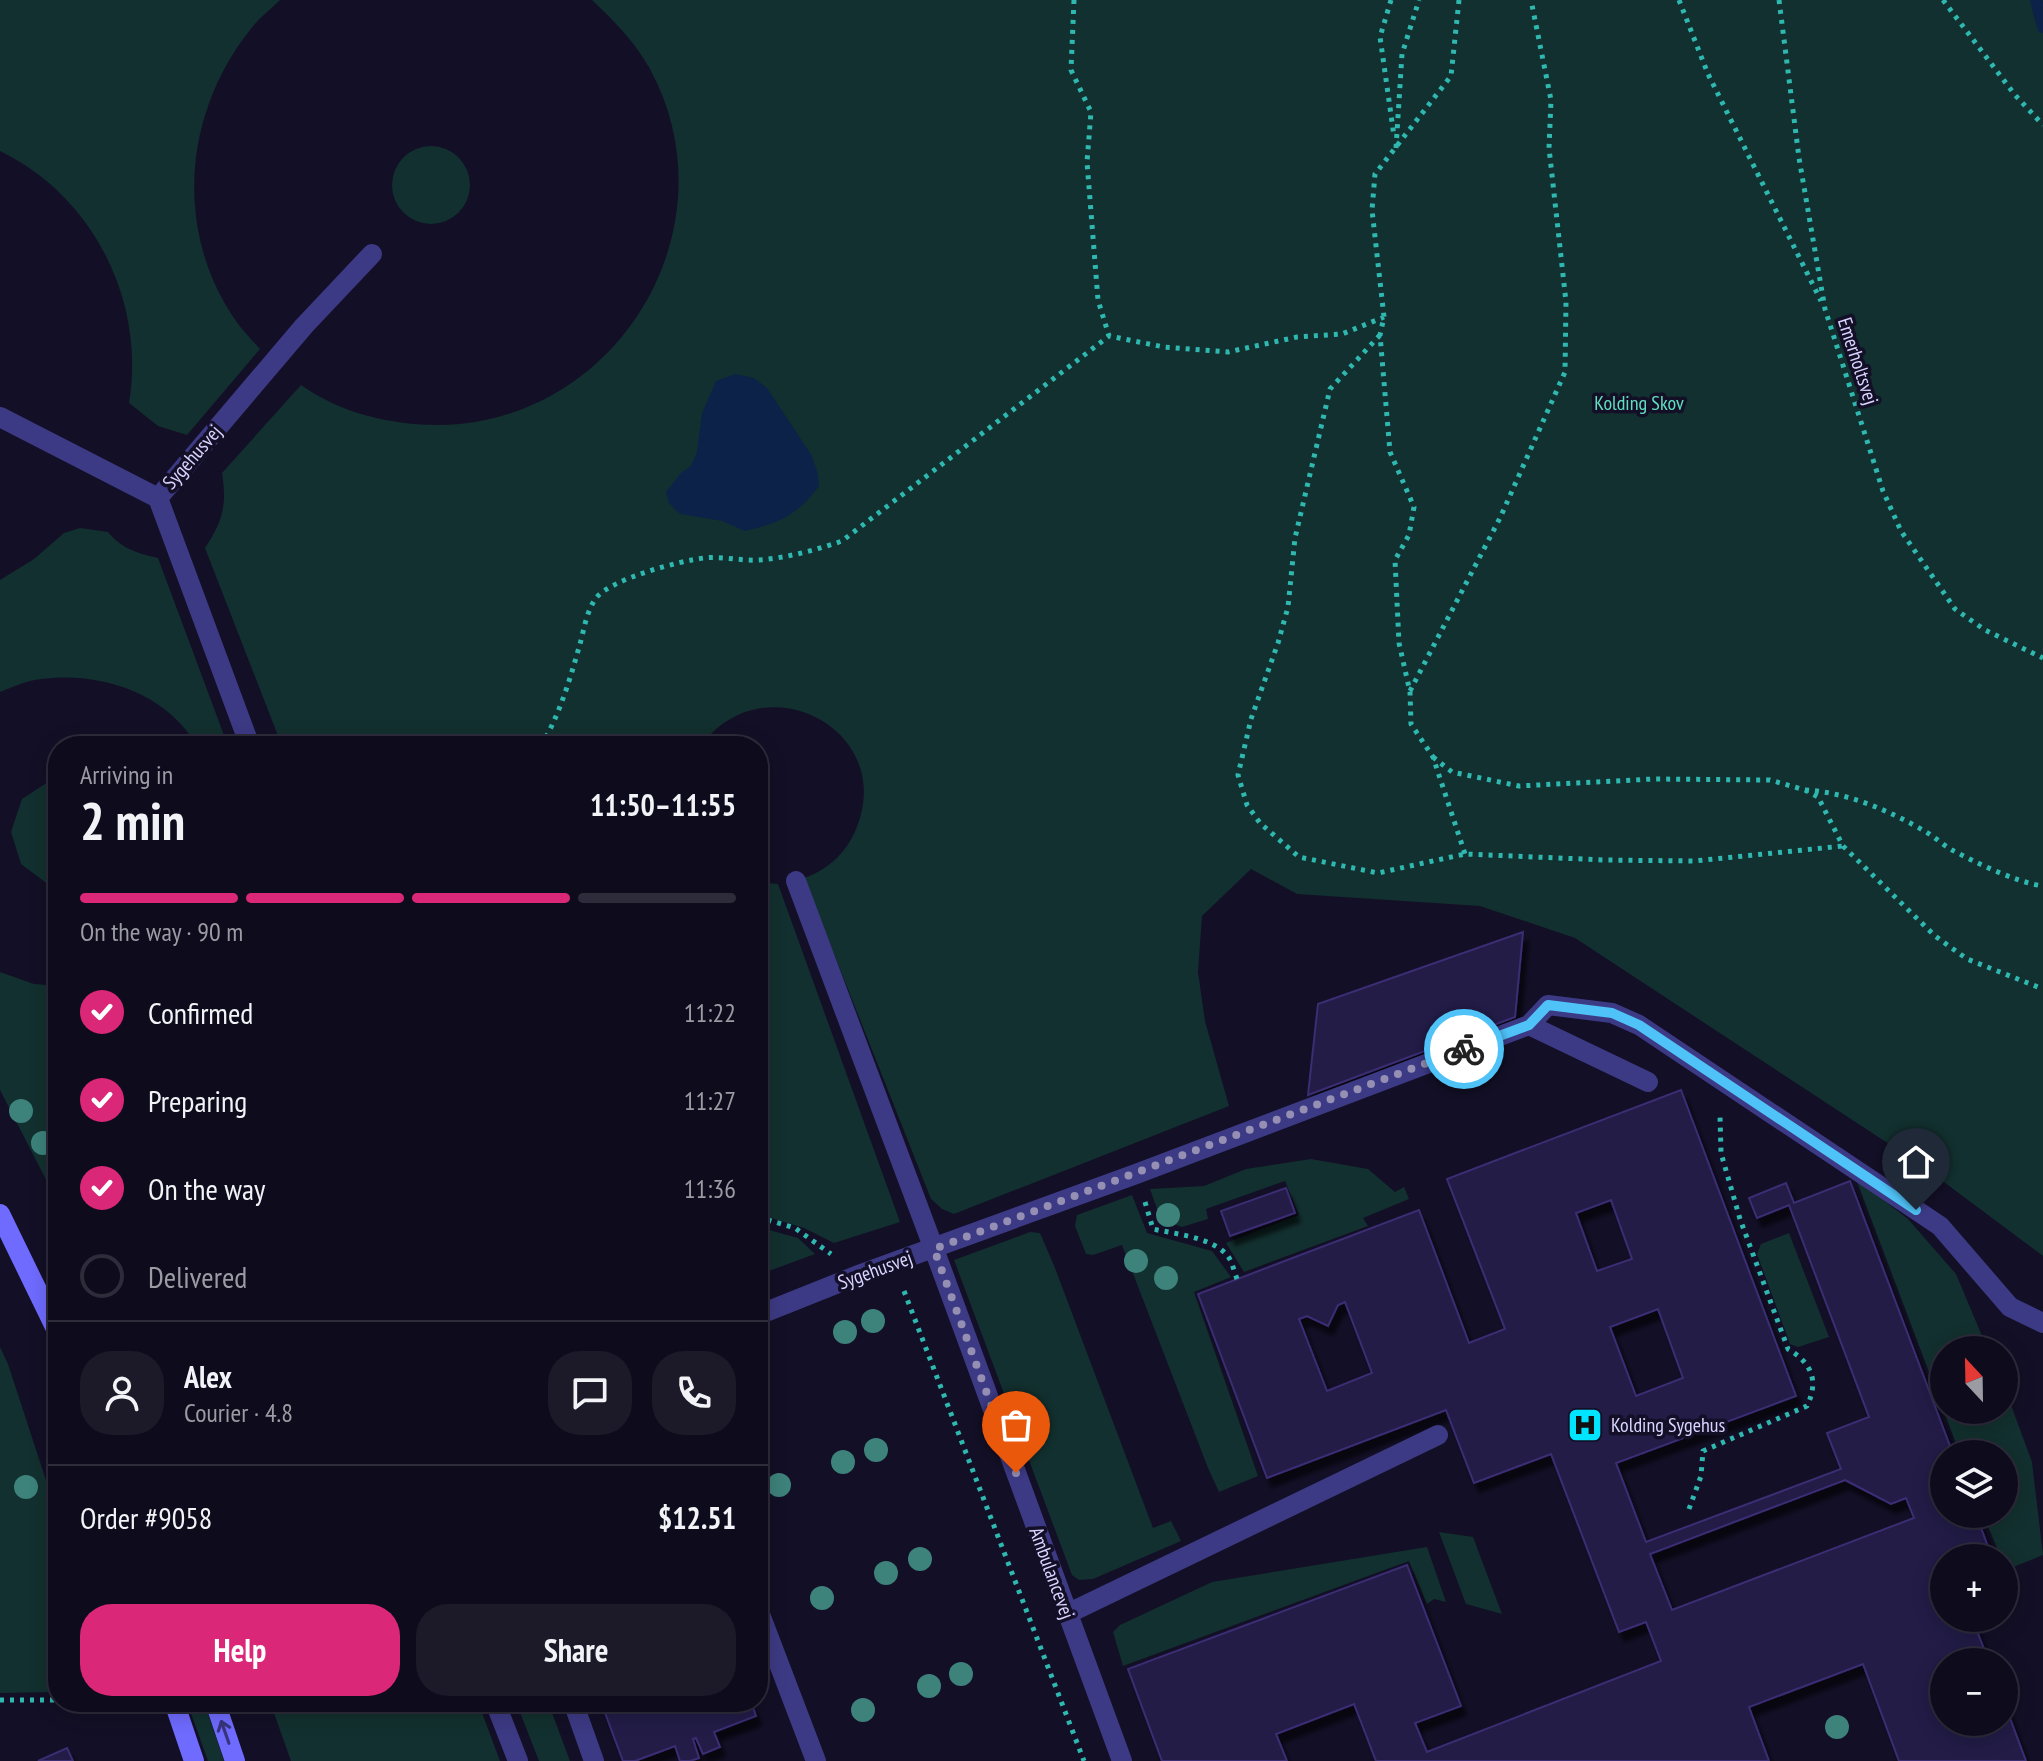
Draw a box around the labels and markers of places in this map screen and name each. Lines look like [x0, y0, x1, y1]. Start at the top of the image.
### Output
pin [1882, 1128, 1950, 1210]
pin [982, 1391, 1050, 1473]
hospital icon: Kolding Sygehus [1566, 1406, 1604, 1444]
place label: Kolding Sygehus [1611, 1412, 1725, 1438]

